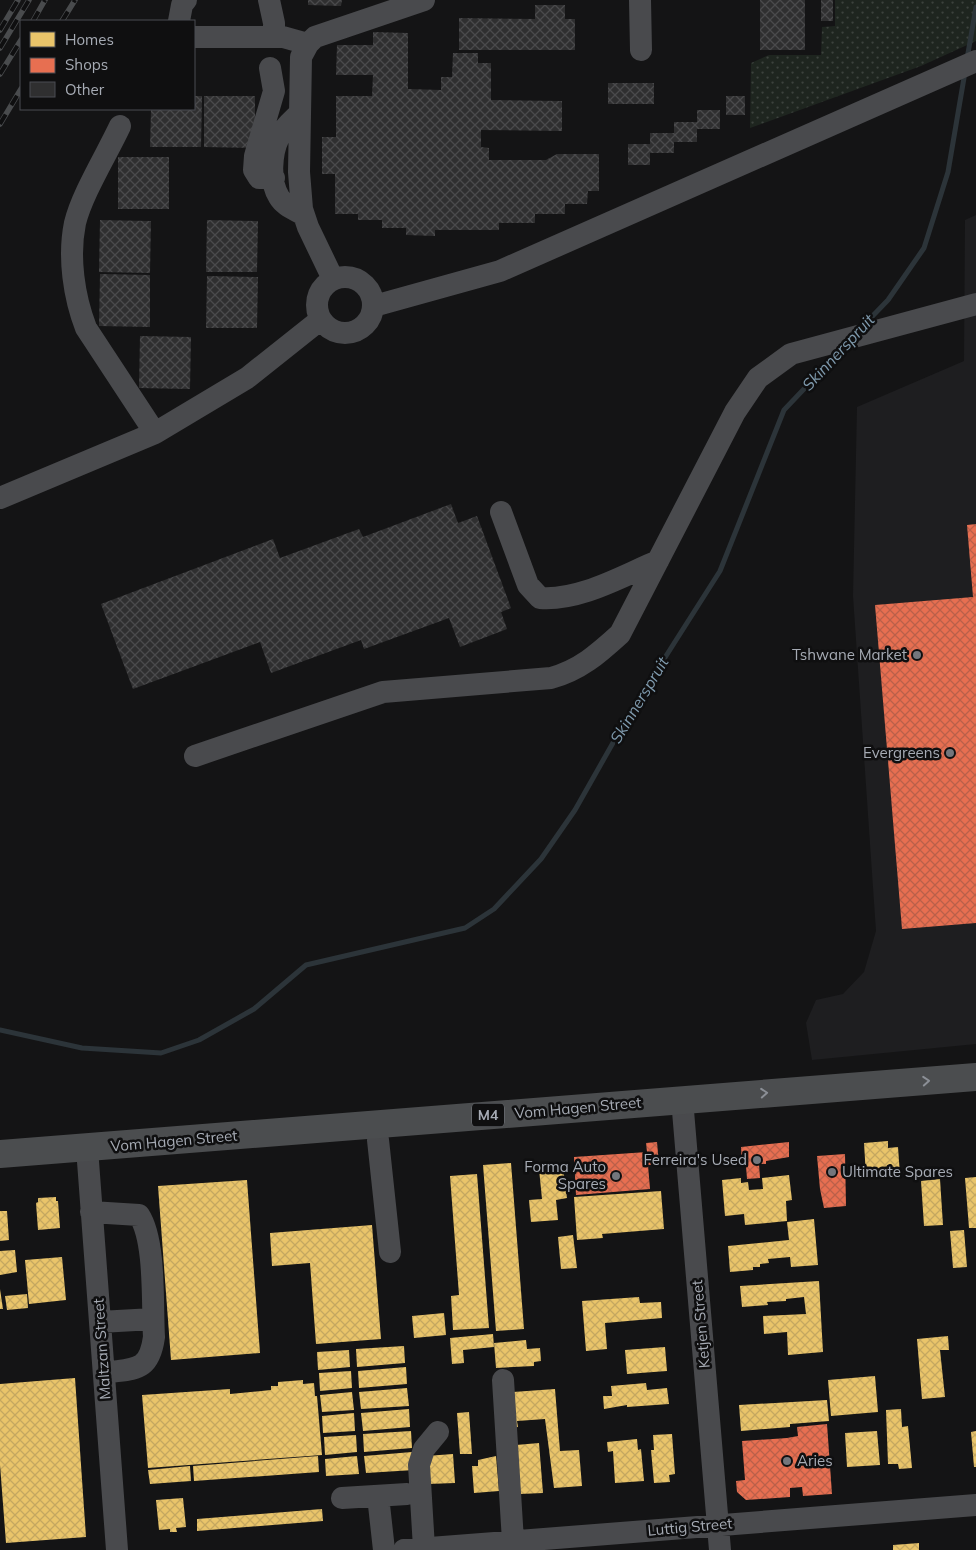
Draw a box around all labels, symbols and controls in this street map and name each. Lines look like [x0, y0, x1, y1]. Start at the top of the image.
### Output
legend [20, 20, 195, 110]
text: Homes [65, 30, 114, 49]
text: Shops [65, 55, 108, 74]
text: Other [65, 80, 105, 99]
water label: Skinnerspruit [798, 309, 879, 394]
place label: Tshwane Market [792, 645, 907, 664]
marker: Tshwane Market [911, 649, 923, 661]
water label: Skinnerspruit [605, 653, 673, 747]
place label: Evergreens [863, 743, 940, 762]
marker: Evergreens [944, 747, 956, 759]
one-way arrow [922, 1076, 930, 1087]
one-way arrow [760, 1088, 768, 1099]
street label: Vom Hagen Street [514, 1092, 642, 1123]
road number: M4 [472, 1104, 504, 1126]
street label: Vom Hagen Street [110, 1125, 238, 1156]
place label: Ferreira's Used [644, 1150, 747, 1169]
marker: Ferreira's Used [751, 1154, 763, 1166]
place label: Forma Auto Spares [524, 1157, 606, 1193]
place label: Ultimate Spares [842, 1162, 953, 1181]
marker: Ultimate Spares [826, 1166, 838, 1178]
marker: Forma Auto Spares [610, 1170, 622, 1182]
street label: Ketjen Street [687, 1279, 714, 1369]
street label: Maltzan Street [88, 1298, 115, 1400]
place label: Aries [797, 1451, 833, 1470]
marker: Aries [781, 1455, 793, 1467]
street label: Luttig Street [647, 1513, 733, 1540]

